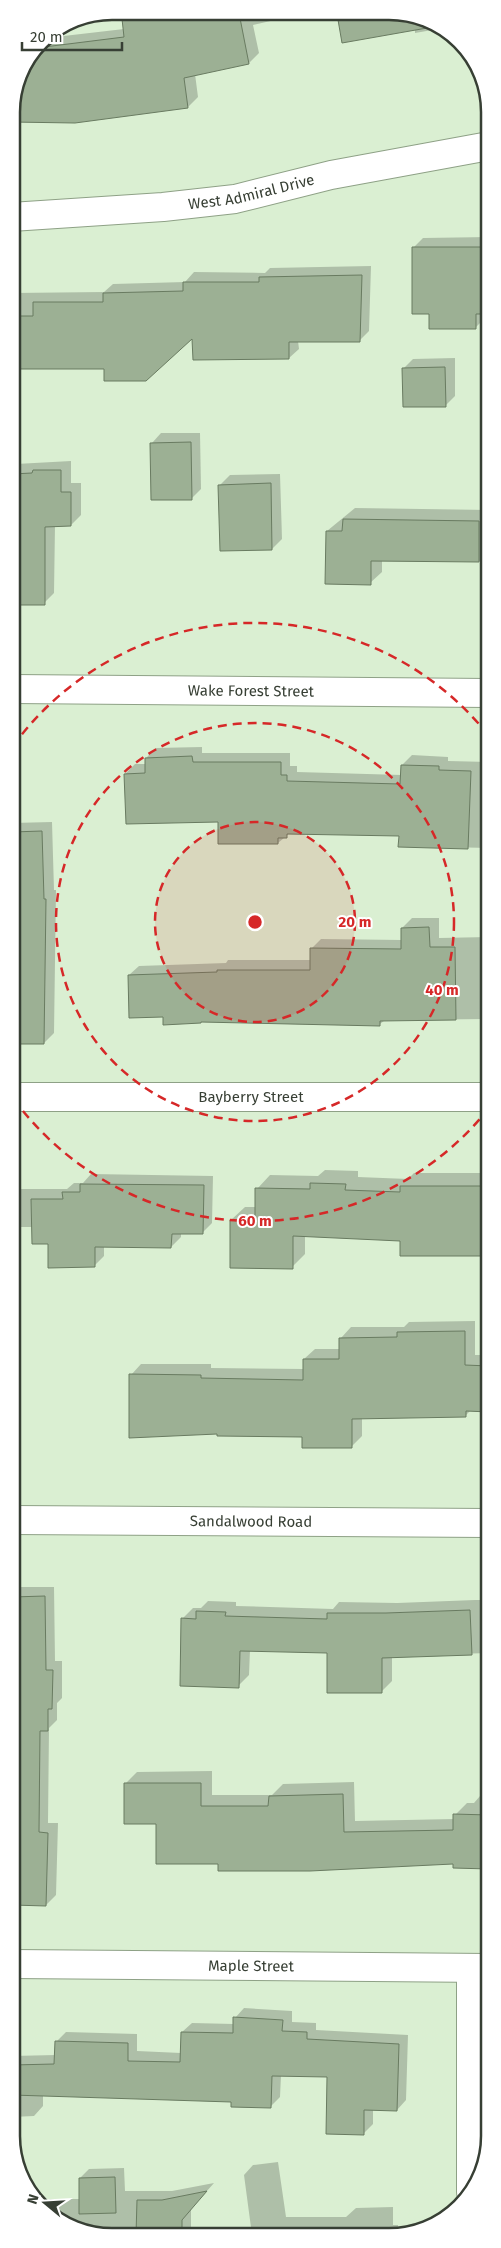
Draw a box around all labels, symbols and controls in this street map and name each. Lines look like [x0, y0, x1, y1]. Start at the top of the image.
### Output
scale bar [22, 20, 122, 52]
text: 20 m [30, 28, 63, 46]
street label: West Admiral Drive [187, 171, 316, 213]
street label: Wake Forest Street [188, 681, 315, 701]
centre of rings [246, 913, 264, 931]
text: 20 m [339, 913, 371, 931]
text: 40 m [425, 981, 459, 999]
street label: Bayberry Street [198, 1088, 304, 1106]
text: 60 m [238, 1212, 272, 1230]
street label: Sandalwood Road [190, 1512, 312, 1531]
street label: Maple Street [208, 1957, 295, 1975]
north arrow [20, 2178, 70, 2228]
text: N [24, 2192, 43, 2206]

